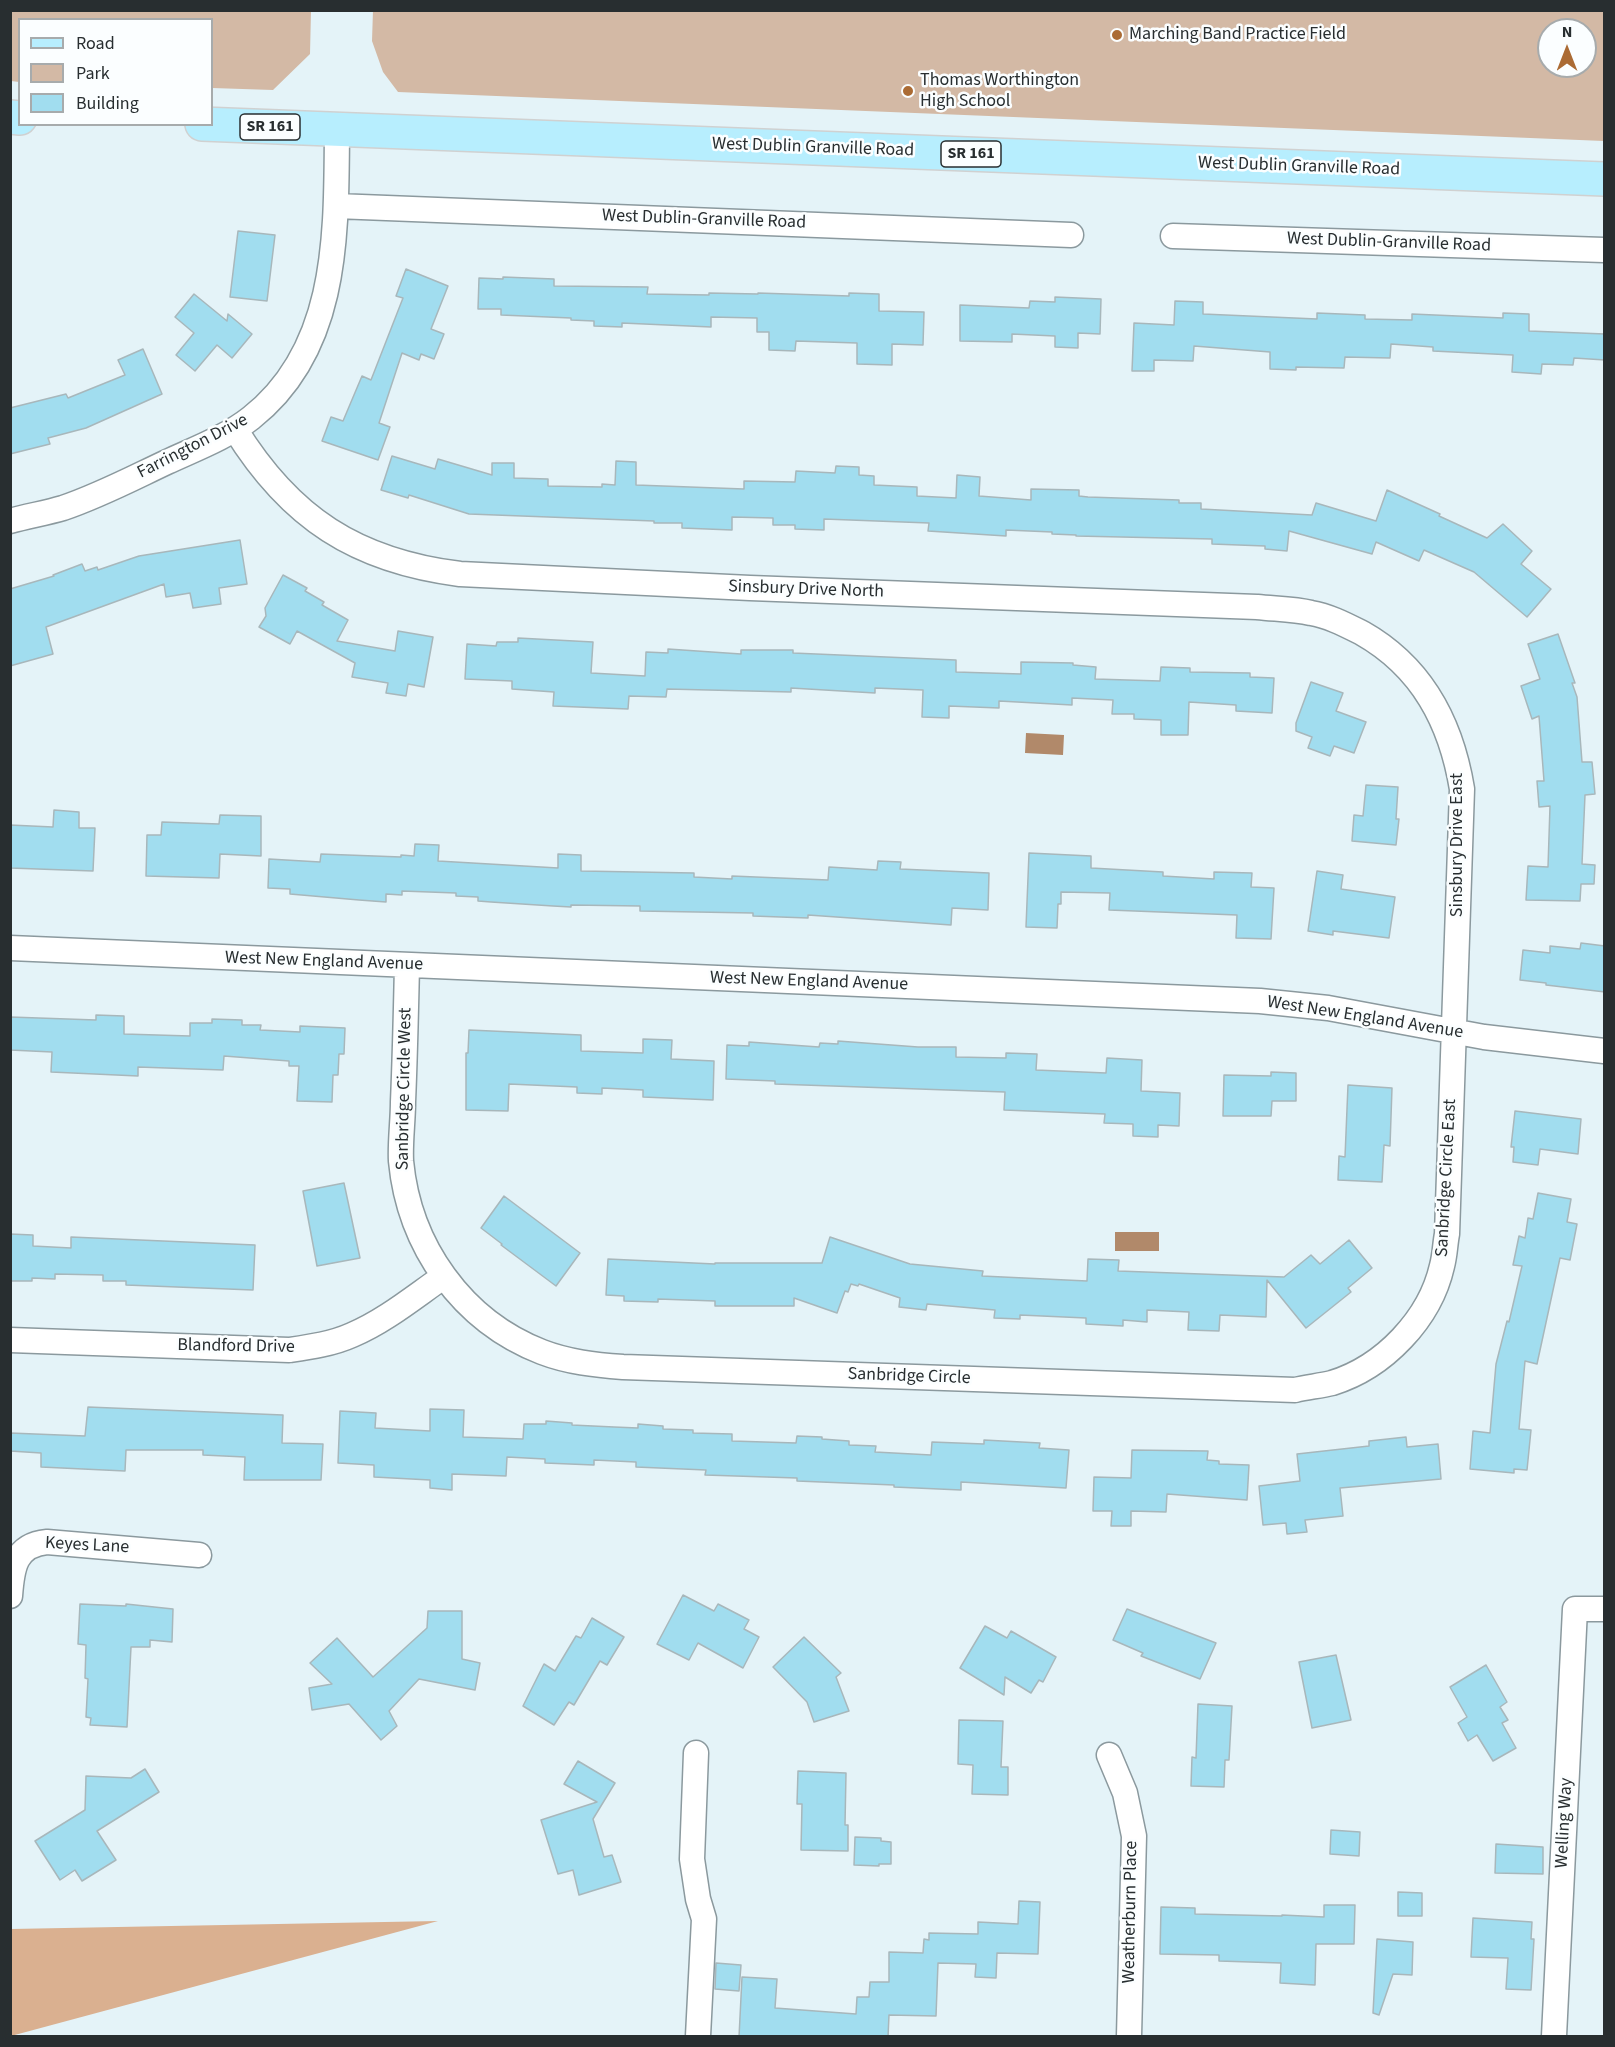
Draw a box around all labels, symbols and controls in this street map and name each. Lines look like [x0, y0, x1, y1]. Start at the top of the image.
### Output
legend [18, 18, 213, 126]
north arrow [1537, 18, 1597, 78]
text: N [1562, 21, 1572, 43]
place label: Marching Band Practice Field [1129, 24, 1346, 46]
marker: Marching Band Practice Field [1110, 28, 1124, 42]
text: Road [76, 31, 115, 56]
text: Park [76, 61, 110, 86]
place label: Thomas Worthington High School [920, 70, 1079, 112]
marker: Thomas Worthington High School [901, 84, 915, 98]
text: Building [76, 91, 139, 116]
road number: SR 161 [240, 114, 300, 140]
street label: West Dublin Granville Road [712, 134, 914, 162]
road number: SR 161 [941, 141, 1001, 167]
street label: West Dublin Granville Road [1198, 153, 1400, 181]
street label: West Dublin-Granville Road [602, 206, 806, 234]
street label: West Dublin-Granville Road [1287, 229, 1491, 257]
street label: Farrington Drive [134, 410, 252, 484]
street label: Sinsbury Drive North [728, 576, 884, 604]
street label: Sinsbury Drive East [1447, 773, 1469, 917]
street label: West New England Avenue [225, 948, 423, 976]
street label: West New England Avenue [710, 968, 908, 996]
street label: West New England Avenue [1265, 992, 1465, 1044]
street label: Sanbridge Circle West [393, 1007, 417, 1171]
street label: Sanbridge Circle East [1432, 1098, 1462, 1258]
street label: Blandford Drive [177, 1335, 295, 1359]
street label: Sanbridge Circle [847, 1364, 971, 1390]
street label: Keyes Lane [44, 1533, 130, 1559]
street label: Welling Way [1552, 1777, 1578, 1869]
street label: Weatherburn Place [1119, 1840, 1143, 1984]

